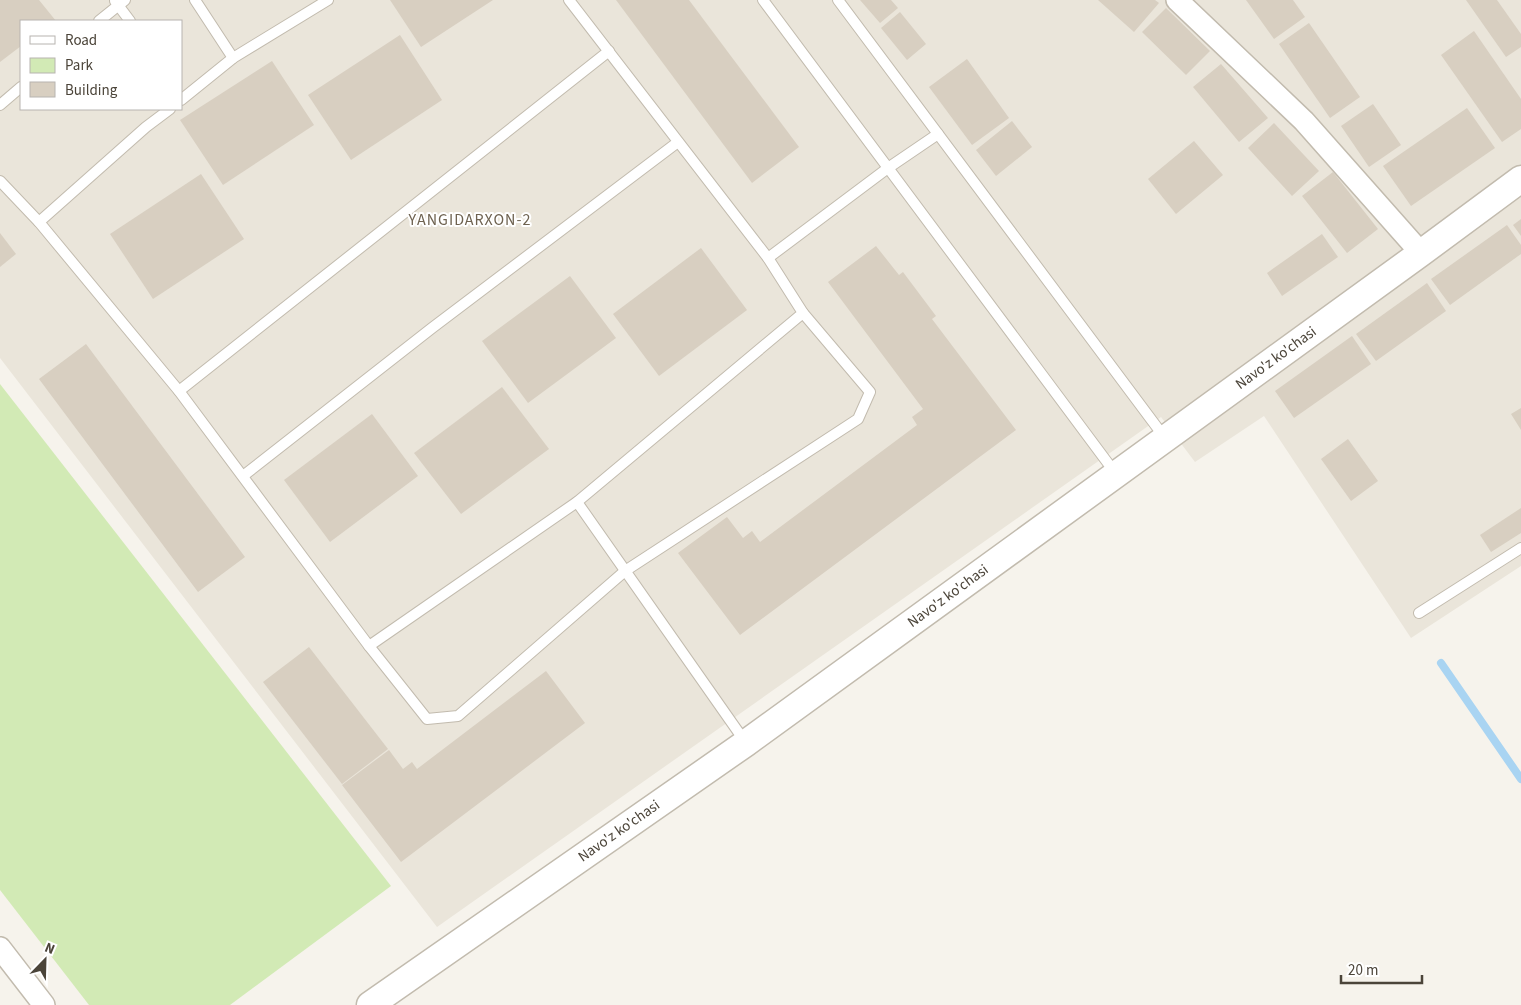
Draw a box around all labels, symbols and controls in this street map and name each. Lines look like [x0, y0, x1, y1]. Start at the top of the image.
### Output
legend [20, 20, 182, 110]
text: Road [65, 30, 97, 51]
text: Park [65, 55, 94, 76]
text: Building [65, 80, 118, 101]
district label: YANGIDARXON-2 [408, 209, 531, 231]
street label: Navo'z ko'chasi [1231, 321, 1321, 395]
street label: Navo'z ko'chasi [903, 559, 993, 633]
street label: Navo'z ko'chasi [574, 795, 664, 867]
north arrow [20, 935, 70, 985]
text: N [41, 938, 58, 960]
scale bar [1341, 952, 1422, 984]
text: 20 m [1348, 960, 1378, 981]

